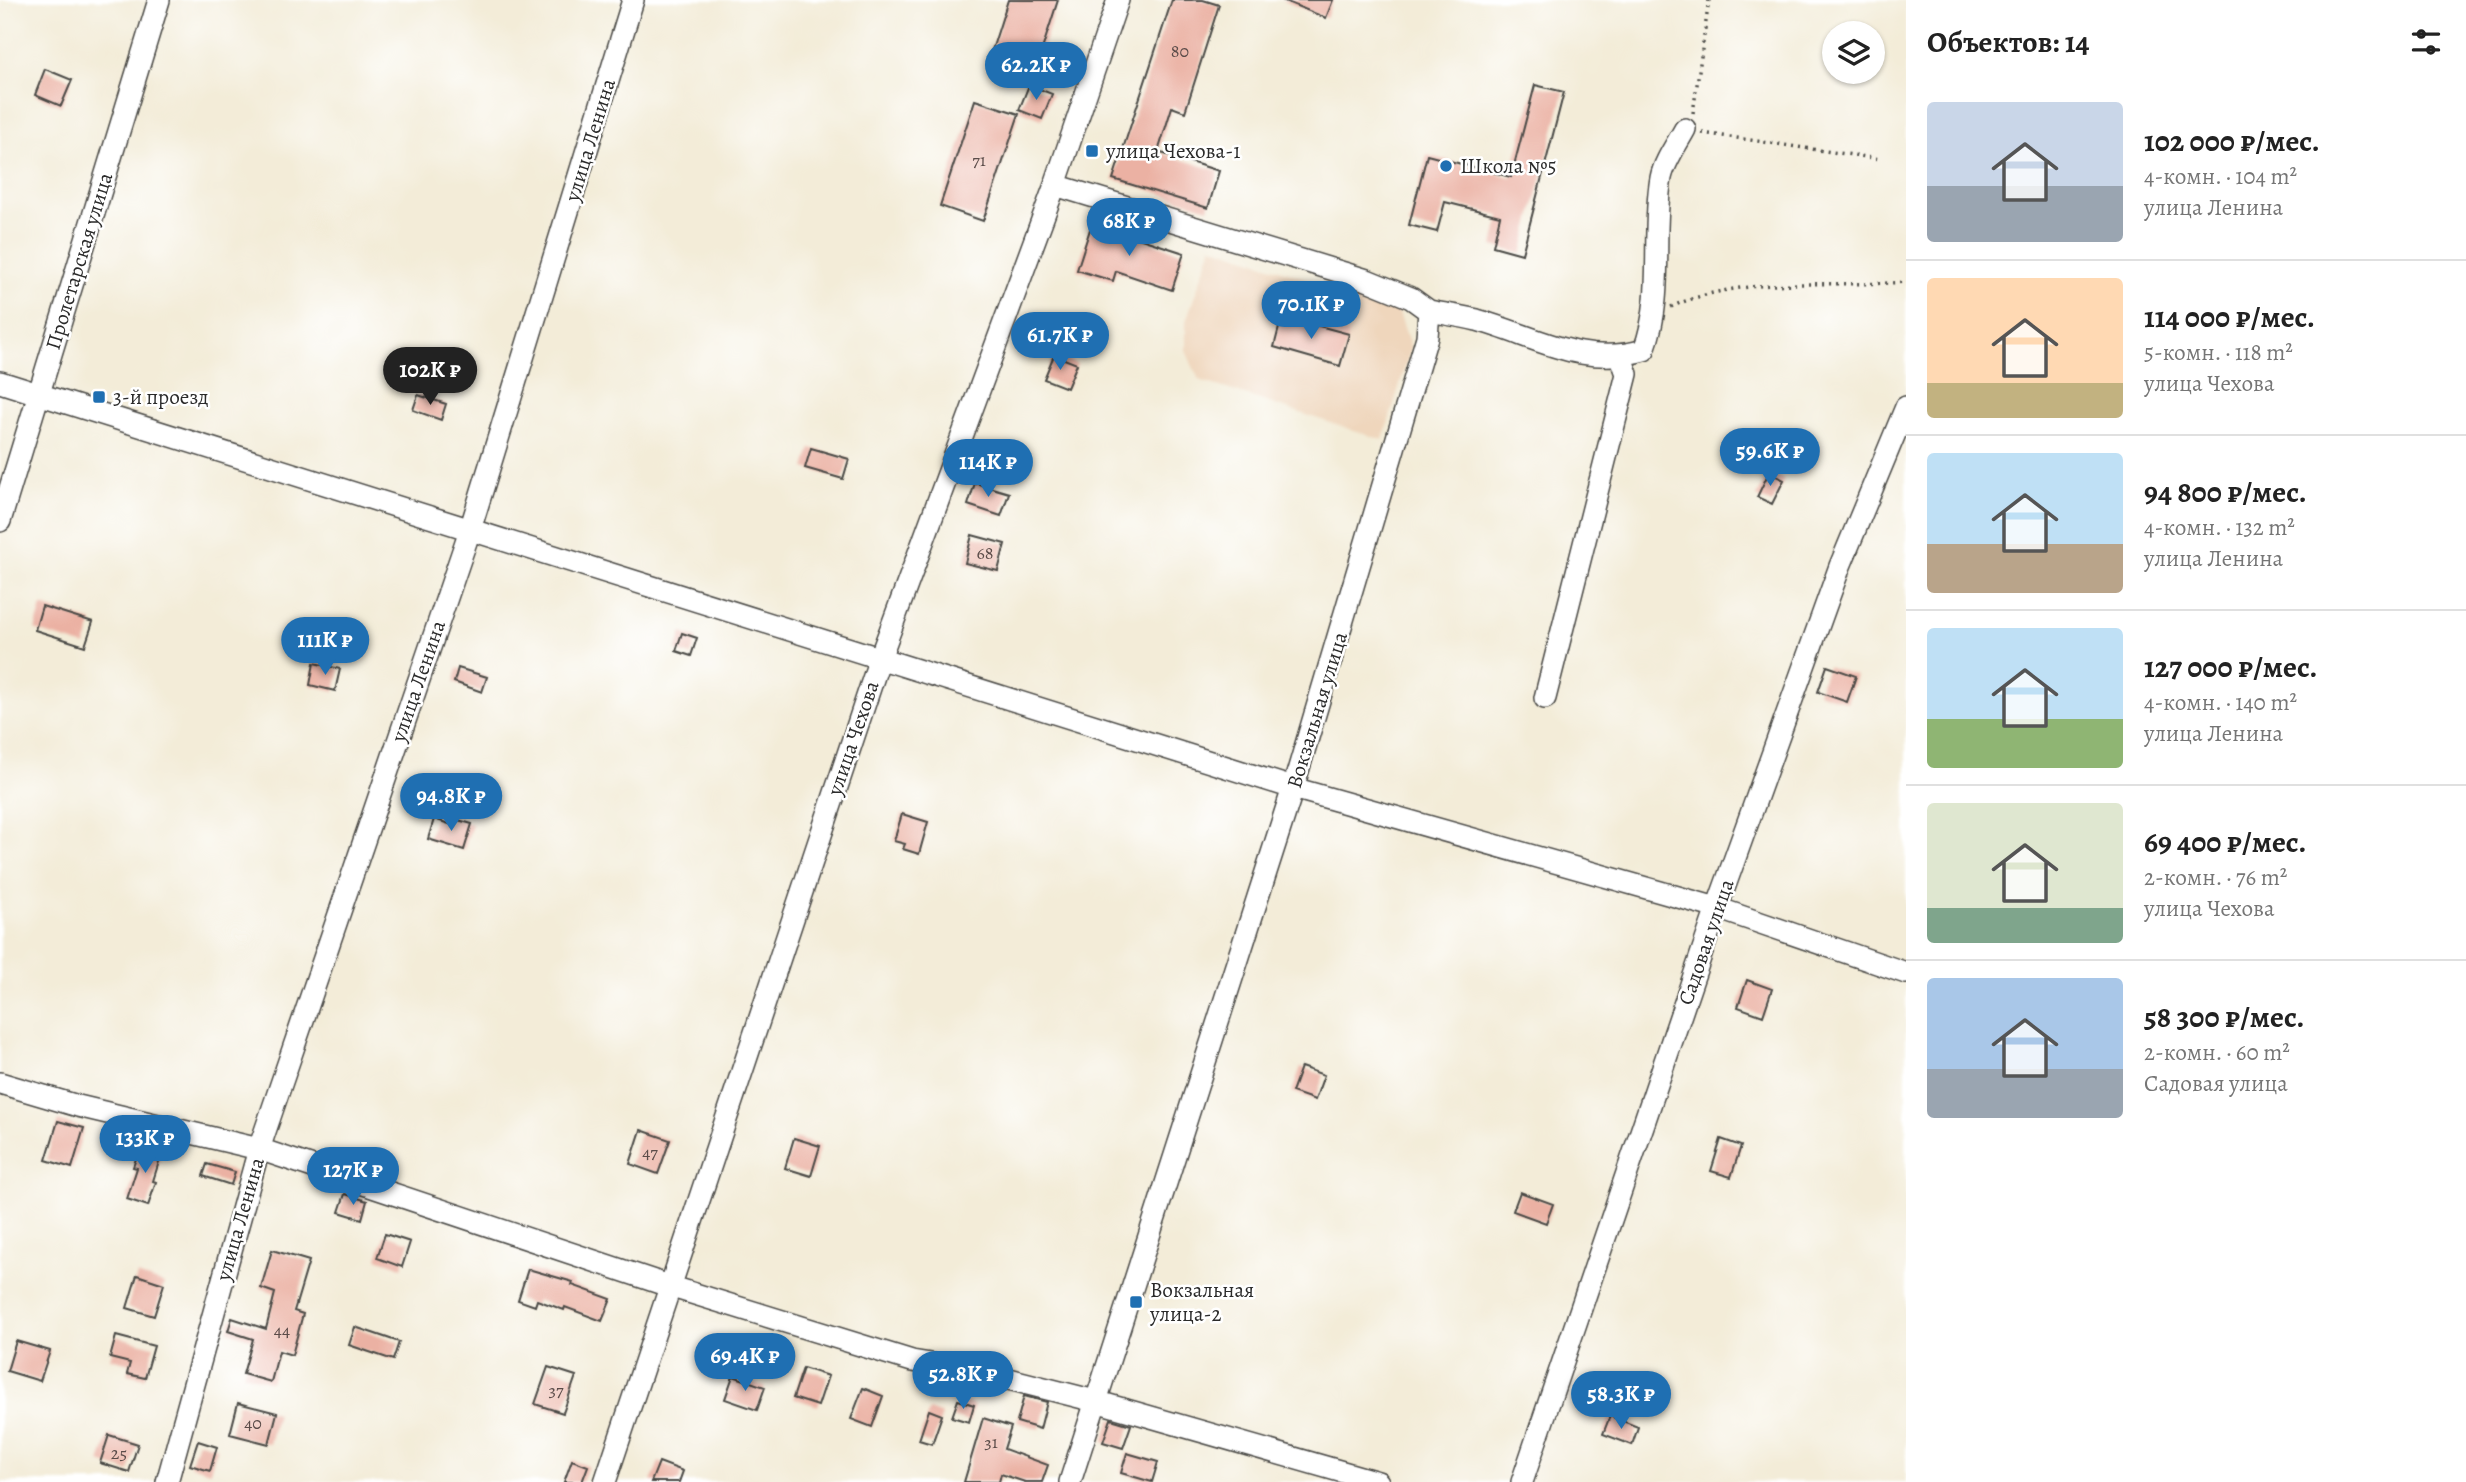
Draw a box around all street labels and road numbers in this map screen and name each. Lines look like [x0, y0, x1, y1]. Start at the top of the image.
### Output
street label: улица Ленина [558, 75, 622, 206]
street label: Пролетарская улица [39, 169, 119, 353]
street label: улица Ленина [384, 616, 452, 747]
street label: Вокзальная улица [1280, 628, 1354, 792]
street label: улица Чехова [820, 677, 886, 800]
street label: Садовая улица [1671, 875, 1741, 1009]
street label: улица Ленина [209, 1154, 271, 1285]

